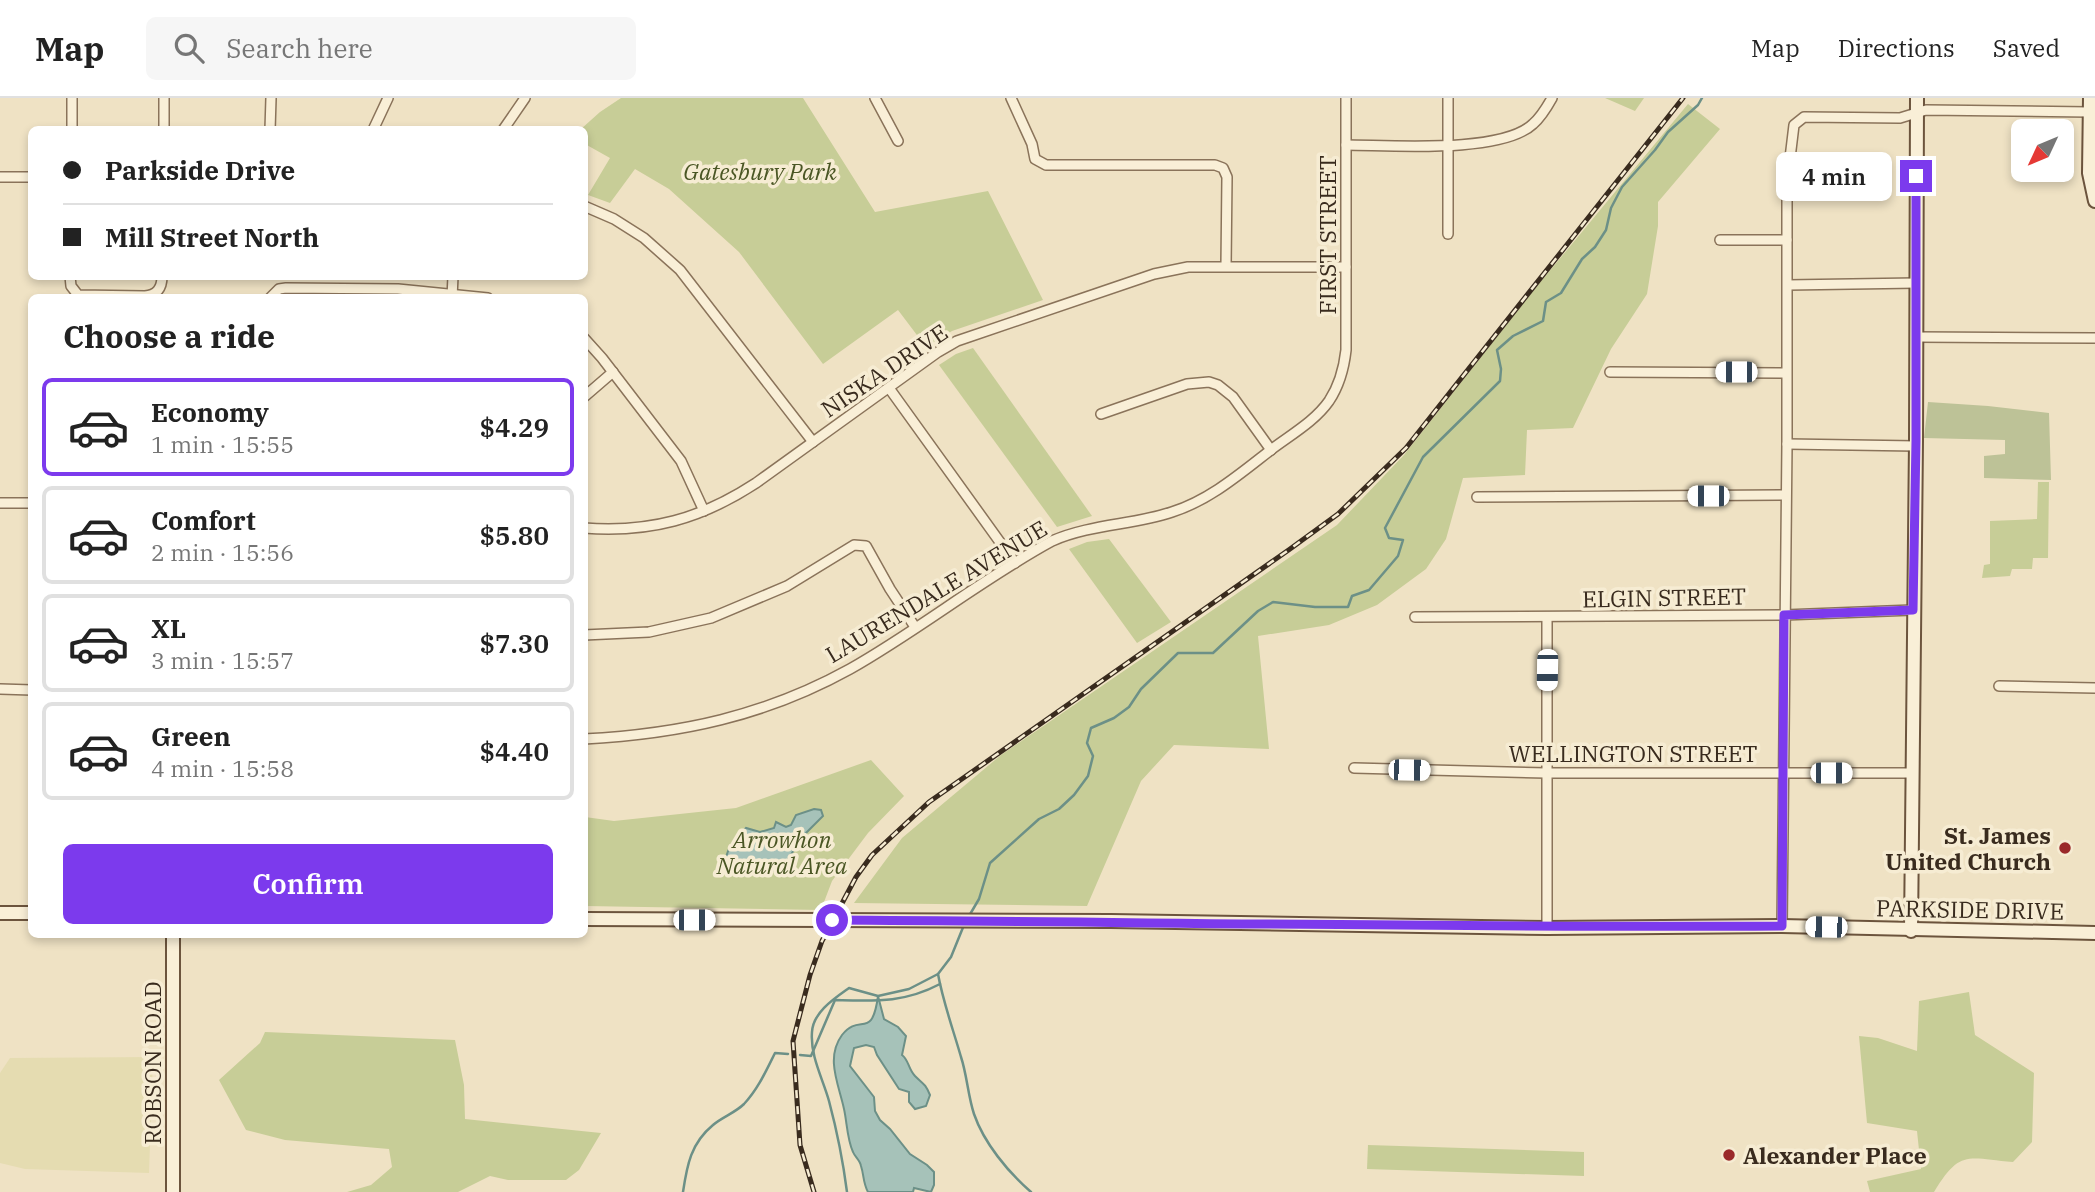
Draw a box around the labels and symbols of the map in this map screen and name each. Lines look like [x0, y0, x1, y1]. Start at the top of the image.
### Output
north arrow [2011, 119, 2074, 182]
callout: 4 min [1776, 152, 1892, 200]
street label: FIRST STREET [1312, 155, 1342, 315]
park label: Gatesbury Park [683, 156, 837, 186]
route end [1900, 160, 1932, 192]
street label: NISKA DRIVE [815, 317, 953, 423]
car [1716, 362, 1758, 383]
car [1688, 486, 1730, 507]
street label: LAURENDALE AVENUE [820, 513, 1052, 669]
street label: ELGIN STREET [1582, 581, 1746, 613]
car [1537, 649, 1558, 691]
street label: WELLINGTON STREET [1509, 738, 1757, 768]
car [1388, 759, 1431, 781]
car [1811, 763, 1853, 784]
place label: St. James United Church [1885, 820, 2051, 876]
park label: Arrowhon Natural Area [716, 824, 848, 880]
marker: St. James United Church [2057, 840, 2073, 856]
street label: PARKSIDE DRIVE [1876, 892, 2064, 926]
route start [816, 904, 848, 936]
car [674, 910, 716, 931]
car [1805, 916, 1848, 938]
street label: ROBSON ROAD [137, 981, 167, 1145]
place label: Alexander Place [1743, 1140, 1927, 1170]
marker: Alexander Place [1721, 1147, 1737, 1163]

